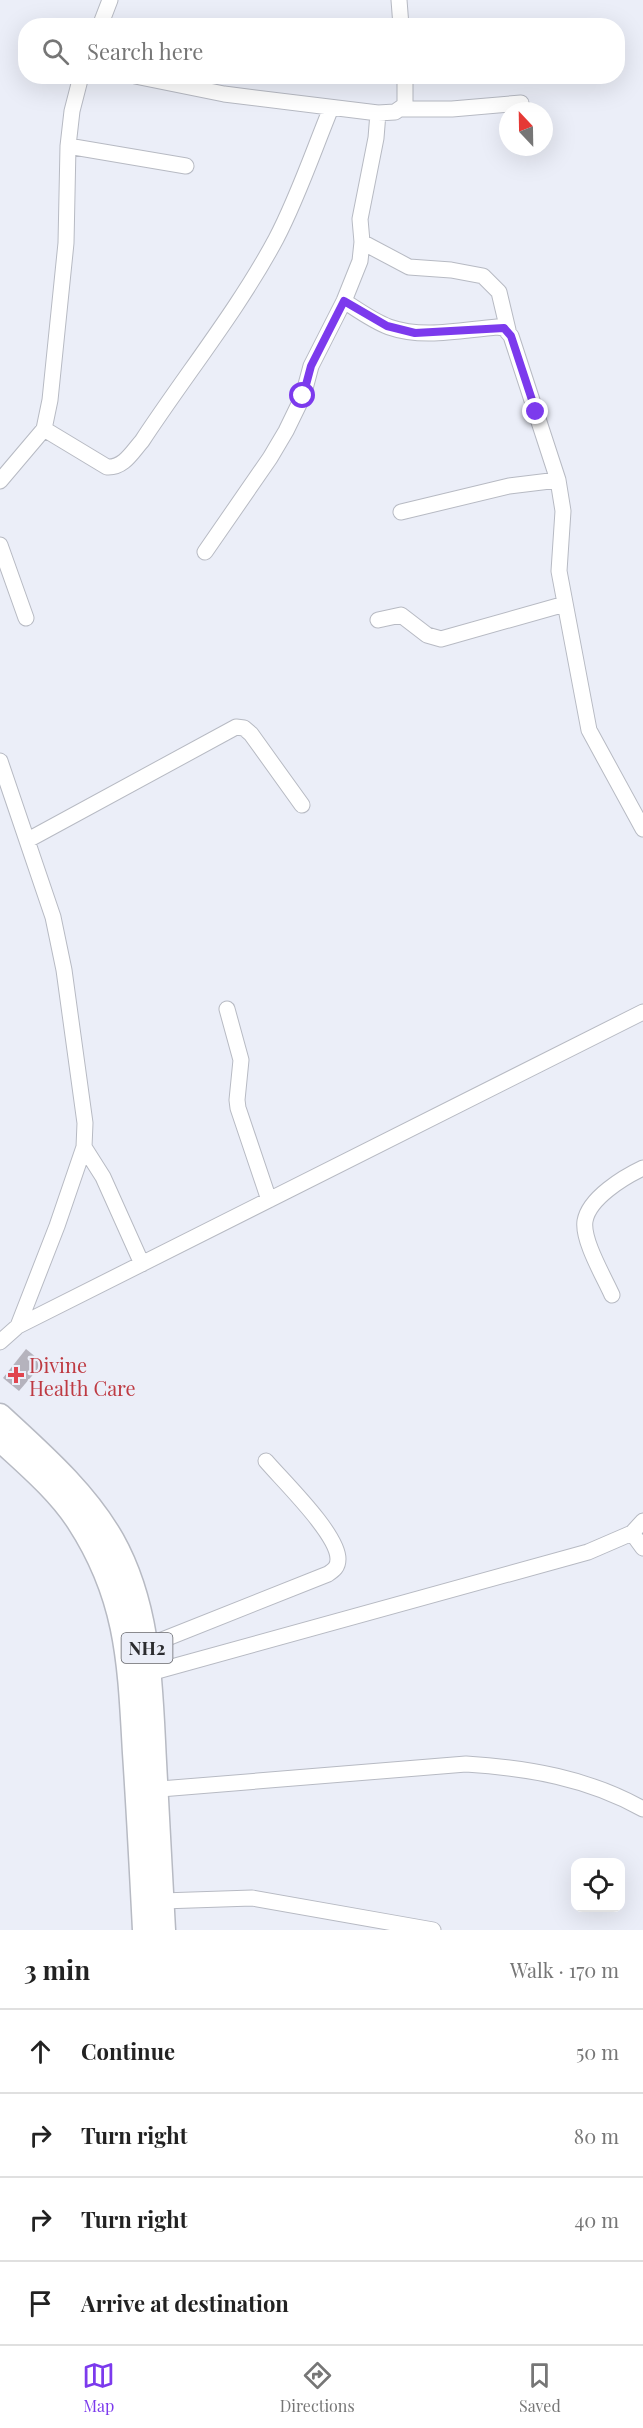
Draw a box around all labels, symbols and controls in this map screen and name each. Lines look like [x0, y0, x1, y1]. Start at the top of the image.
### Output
search box [18, 18, 625, 84]
icon: search [39, 35, 72, 68]
text: Search here [87, 36, 203, 66]
north arrow [499, 102, 553, 156]
route start [289, 382, 315, 408]
route end [522, 398, 548, 424]
place label: Divine Health Care [29, 1351, 136, 1401]
marker: Divine Health Care [7, 1366, 25, 1384]
road number: NH2 [122, 1633, 172, 1663]
map controls [571, 1858, 625, 1912]
button: locate [571, 1858, 625, 1912]
text: 3 min [24, 1952, 90, 1987]
text: Walk · 170 m [510, 1956, 619, 1983]
icon: ahead [24, 2035, 57, 2068]
text: Continue [81, 2036, 175, 2066]
text: 50 m [576, 2038, 619, 2065]
icon: right [24, 2119, 57, 2152]
text: Turn right [81, 2120, 187, 2150]
text: 80 m [574, 2122, 619, 2149]
icon: right [24, 2203, 57, 2236]
text: Turn right [81, 2204, 187, 2234]
text: 40 m [574, 2206, 619, 2233]
icon: arrive [24, 2287, 57, 2320]
text: Arrive at destination [81, 2288, 289, 2318]
tab: Map [82, 2359, 115, 2416]
tab: Directions [280, 2359, 355, 2416]
tab: Saved [519, 2359, 561, 2416]

